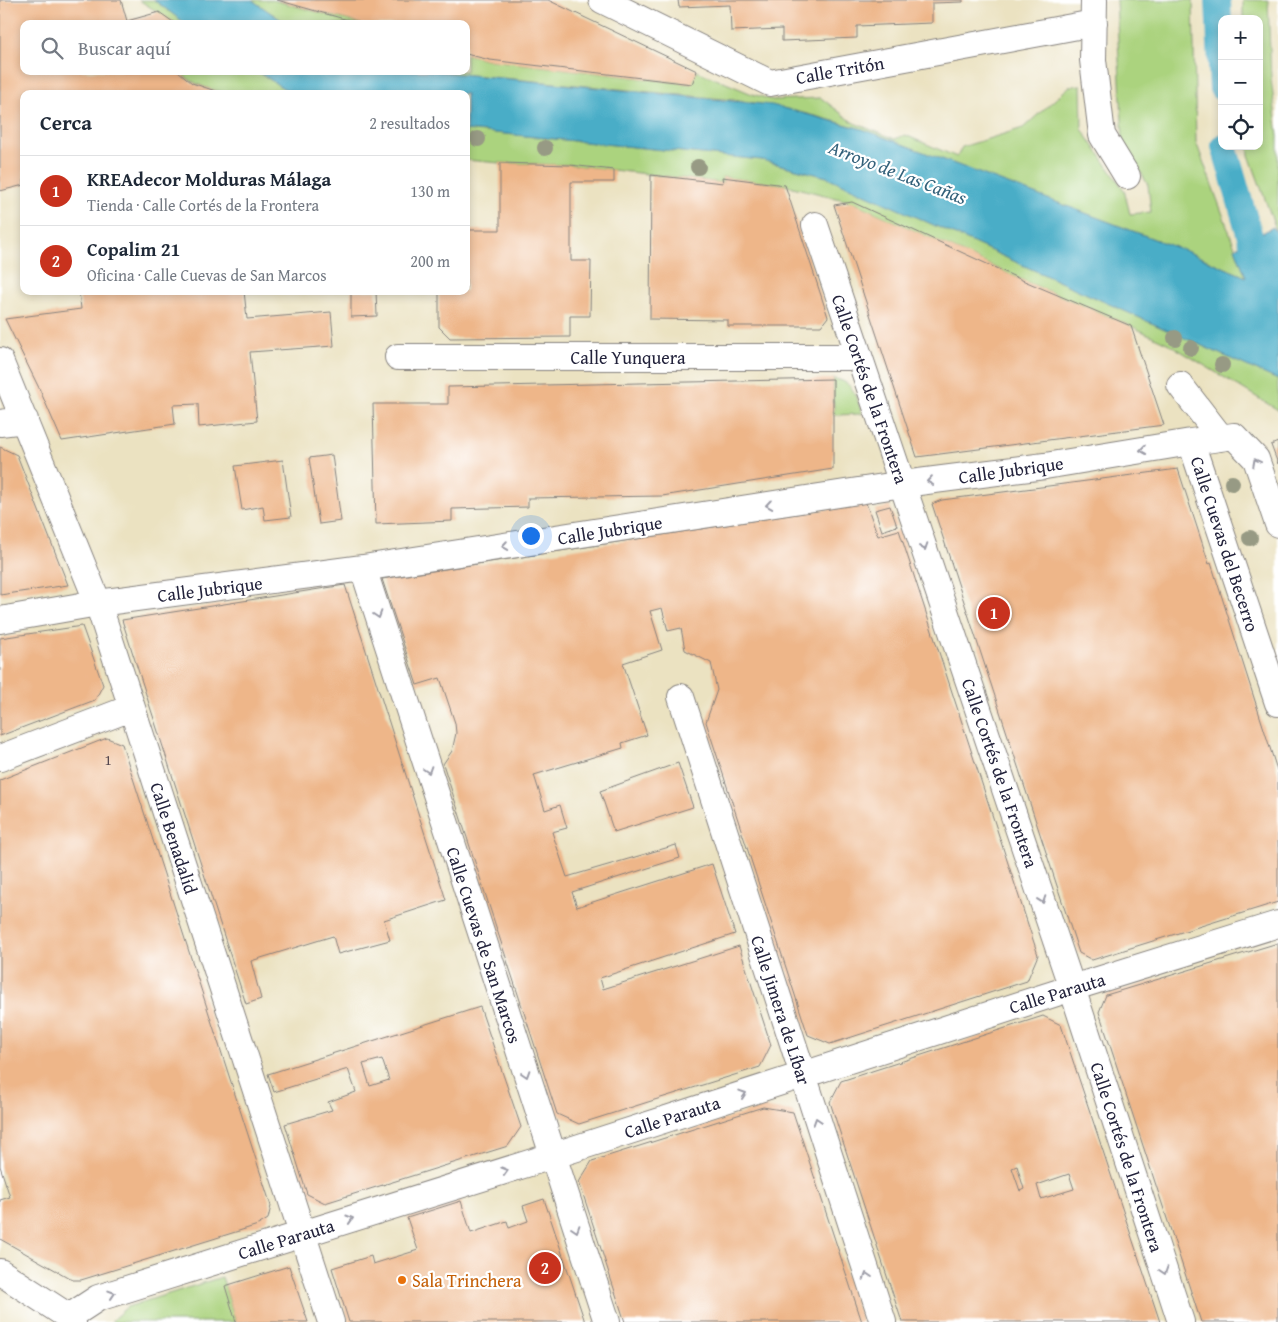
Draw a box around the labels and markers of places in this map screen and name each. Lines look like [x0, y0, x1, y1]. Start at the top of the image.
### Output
pin: 1 [978, 594, 1010, 632]
pin: 2 [529, 1249, 561, 1287]
place label: Sala Trinchera [412, 1267, 522, 1294]
marker: Sala Trinchera [396, 1274, 408, 1286]

